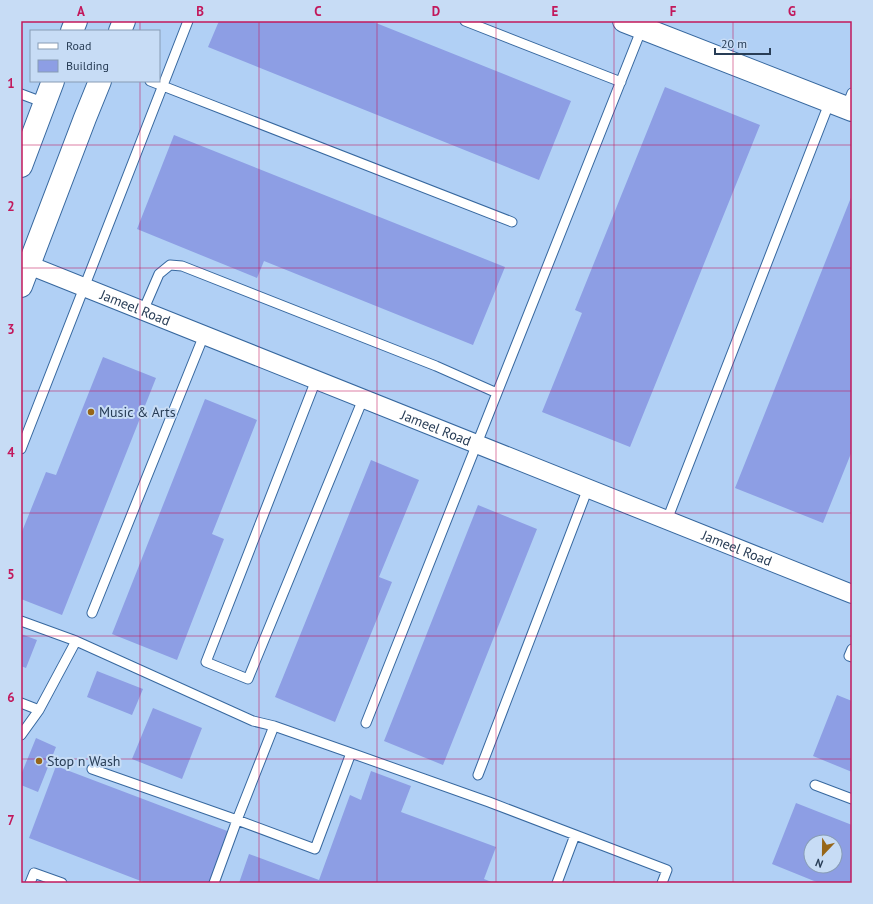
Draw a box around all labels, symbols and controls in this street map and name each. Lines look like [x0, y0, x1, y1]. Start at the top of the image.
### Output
text: A [77, 3, 85, 20]
text: B [196, 3, 204, 20]
text: C [314, 3, 322, 20]
text: D [432, 3, 440, 20]
text: E [552, 3, 559, 20]
text: F [670, 3, 677, 20]
text: G [788, 3, 796, 20]
legend [30, 30, 160, 82]
scale bar [715, 30, 770, 56]
text: 20 m [721, 36, 747, 51]
text: Road [66, 38, 91, 53]
text: Building [66, 58, 109, 73]
text: 1 [7, 75, 15, 92]
text: 2 [7, 198, 15, 215]
street label: Jameel Road [97, 285, 173, 330]
text: 3 [7, 321, 15, 338]
place label: Music & Arts [99, 403, 176, 421]
street label: Jameel Road [397, 405, 474, 450]
marker: Music & Arts [86, 407, 96, 417]
text: 4 [7, 444, 15, 461]
street label: Jameel Road [698, 526, 775, 570]
text: 5 [7, 566, 15, 583]
text: 6 [7, 689, 15, 706]
place label: Stop n Wash [47, 752, 121, 770]
marker: Stop n Wash [34, 756, 44, 766]
text: 7 [7, 812, 15, 829]
north arrow [803, 834, 843, 874]
text: N [813, 855, 825, 871]

